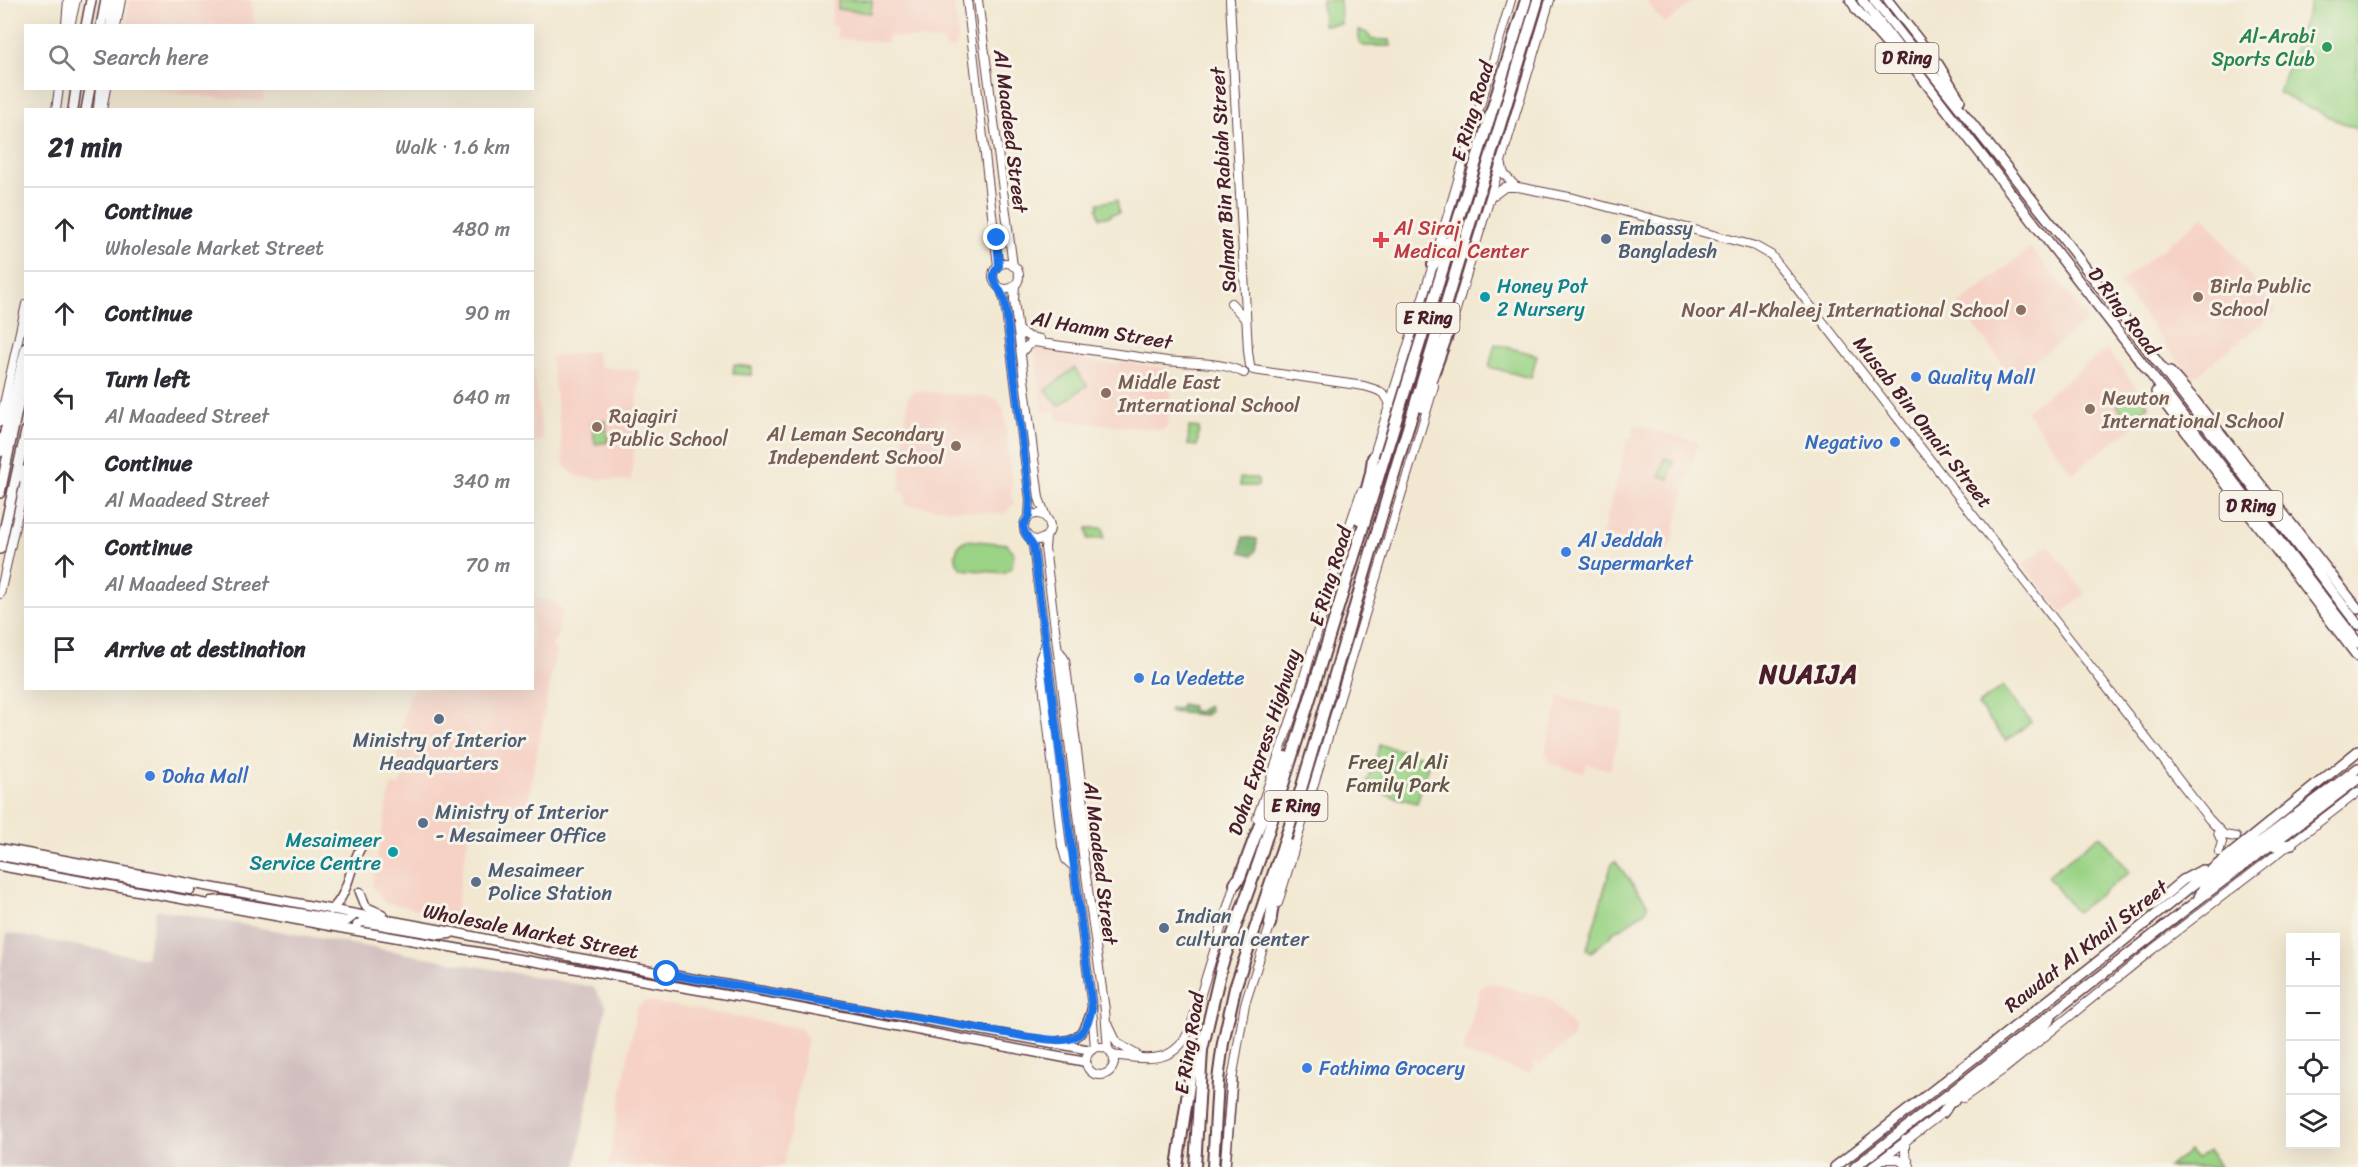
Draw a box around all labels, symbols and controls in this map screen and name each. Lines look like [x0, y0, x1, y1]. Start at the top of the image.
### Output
place label: Al-Arabi Sports Club [2211, 19, 2316, 77]
search box [24, 24, 534, 90]
text: Search here [93, 38, 209, 77]
marker: Al-Arabi Sports Club [2320, 40, 2334, 54]
icon: search [45, 41, 78, 74]
road number: D Ring [1876, 43, 1938, 73]
street label: Al Maadeed Street [983, 46, 1038, 216]
street label: E Ring Road [1441, 55, 1505, 165]
street label: Salman Bin Rabiah Street [1200, 65, 1247, 294]
text: 21 min [48, 124, 122, 170]
text: Walk · 1.6 km [395, 130, 510, 165]
text: Continue [105, 192, 193, 231]
place label: Al Siraj Medical Center [1393, 211, 1529, 269]
place label: Embassy Bangladesh [1618, 211, 1717, 269]
text: 480 m [452, 212, 510, 247]
icon: ahead [48, 213, 81, 246]
route end [983, 224, 1009, 250]
text: Wholesale Market Street [105, 231, 324, 266]
marker: Al Siraj Medical Center [1372, 231, 1390, 249]
marker: Embassy Bangladesh [1599, 232, 1613, 246]
street label: D Ring Road [2078, 259, 2170, 364]
place label: Honey Pot 2 Nursery [1497, 269, 1589, 327]
place label: Birla Public School [2210, 269, 2312, 327]
marker: Honey Pot 2 Nursery [1478, 290, 1492, 304]
marker: Birla Public School [2191, 290, 2205, 304]
place label: Noor Al-Khaleej International School [1682, 293, 2009, 328]
text: Continue [105, 294, 193, 333]
text: 90 m [465, 296, 510, 331]
icon: ahead [48, 297, 81, 330]
street label: Al Hamm Street [1028, 301, 1176, 360]
road number: E Ring [1396, 303, 1460, 333]
marker: Noor Al-Khaleej International School [2014, 303, 2028, 317]
street label: Musab Bin Omair Street [1844, 328, 2002, 517]
text: Turn left [105, 360, 190, 399]
place label: Quality Mall [1928, 360, 2036, 395]
place label: Middle East International School [1117, 365, 1301, 423]
marker: Quality Mall [1909, 370, 1923, 384]
text: 640 m [453, 380, 510, 415]
icon: left [48, 381, 81, 414]
place label: Newton International School [2101, 381, 2285, 439]
marker: Middle East International School [1099, 386, 1113, 400]
text: Al Maadeed Street [105, 399, 269, 434]
place label: Rajagiri Public School [609, 399, 728, 457]
marker: Newton International School [2083, 402, 2097, 416]
place label: Al Leman Secondary Independent School [766, 417, 945, 475]
marker: Rajagiri Public School [590, 420, 604, 434]
place label: Negativo [1805, 425, 1883, 460]
marker: Negativo [1888, 435, 1902, 449]
marker: Al Leman Secondary Independent School [949, 439, 963, 453]
text: Continue [105, 444, 193, 483]
text: 340 m [453, 464, 510, 499]
icon: ahead [48, 465, 81, 498]
text: Al Maadeed Street [105, 483, 269, 518]
road number: D Ring [2220, 491, 2282, 521]
street label: E Ring Road [1299, 520, 1363, 630]
place label: Al Jeddah Supermarket [1577, 523, 1694, 581]
text: Continue [105, 528, 193, 567]
marker: Al Jeddah Supermarket [1559, 545, 1573, 559]
text: 70 m [465, 548, 510, 583]
icon: ahead [48, 549, 81, 582]
text: Al Maadeed Street [105, 567, 269, 602]
text: Arrive at destination [105, 630, 306, 669]
icon: arrive [48, 633, 81, 666]
street label: Doha Express Highway [1218, 644, 1311, 840]
district label: NUAIJA [1758, 651, 1859, 697]
place label: La Vedette [1151, 661, 1245, 696]
marker: La Vedette [1132, 671, 1146, 685]
marker: Ministry of Interior Headquarters [432, 712, 446, 726]
place label: Ministry of Interior Headquarters [353, 723, 527, 781]
park label: Freej Al Ali Family Park [1346, 745, 1450, 803]
place label: Doha Mall [162, 759, 249, 794]
marker: Doha Mall [143, 769, 157, 783]
street label: Al Maadeed Street [1073, 778, 1128, 948]
road number: E Ring [1264, 791, 1328, 821]
place label: Ministry of Interior - Mesaimeer Office [435, 795, 609, 853]
marker: Ministry of Interior - Mesaimeer Office [416, 816, 430, 830]
place label: Mesaimeer Service Centre [250, 823, 382, 881]
marker: Mesaimeer Service Centre [386, 845, 400, 859]
place label: Mesaimeer Police Station [488, 853, 612, 911]
street label: Rawdat Al Khail Street [1997, 870, 2177, 1022]
marker: Mesaimeer Police Station [469, 875, 483, 889]
street label: Wholesale Market Street [420, 893, 642, 970]
place label: Indian cultural center [1175, 899, 1309, 957]
marker: Indian cultural center [1157, 921, 1171, 935]
map controls [2286, 933, 2340, 1149]
button: + [2286, 933, 2340, 987]
route start [653, 960, 679, 986]
button: − [2286, 987, 2340, 1041]
street label: E Ring Road [1164, 988, 1215, 1097]
button: locate [2286, 1041, 2340, 1095]
place label: Fathima Grocery [1319, 1051, 1466, 1086]
marker: Fathima Grocery [1300, 1061, 1314, 1075]
button: layers [2286, 1095, 2340, 1149]

